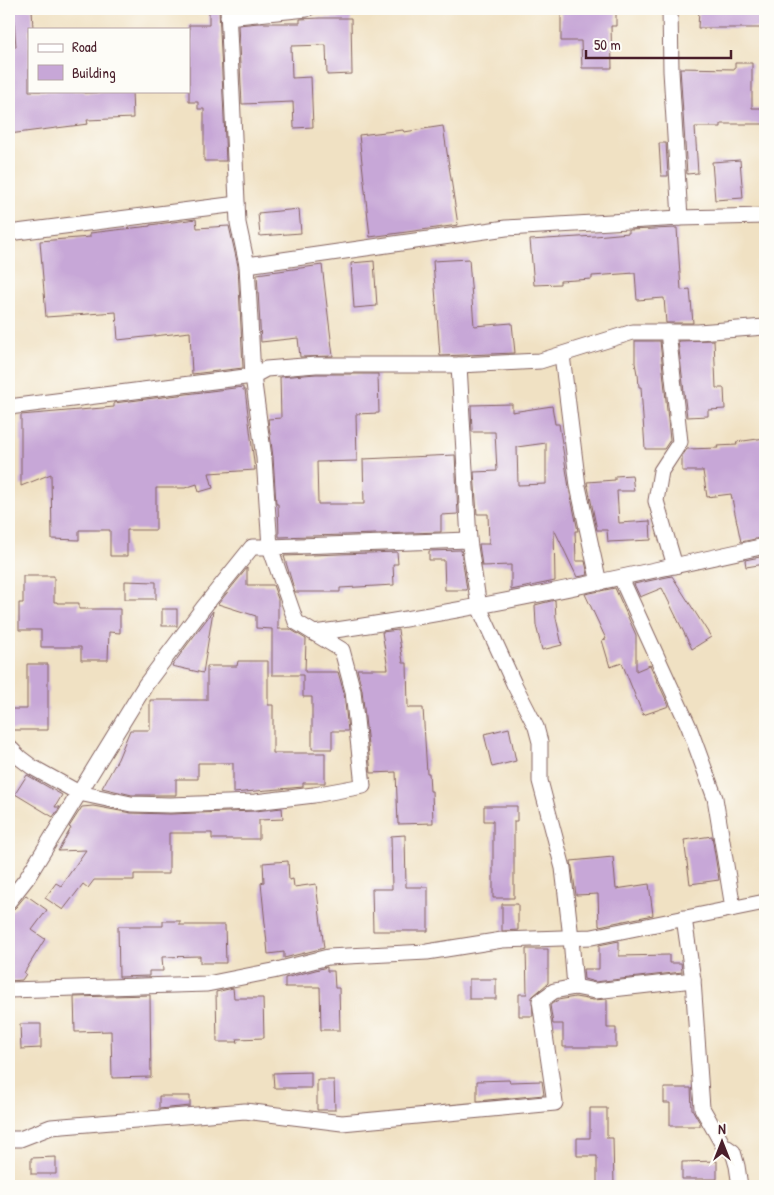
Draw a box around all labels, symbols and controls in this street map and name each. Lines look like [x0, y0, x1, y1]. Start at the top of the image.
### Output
legend [28, 28, 190, 92]
scale bar [586, 28, 732, 60]
text: 50 m [594, 34, 621, 55]
text: Road [72, 36, 97, 57]
text: Building [72, 62, 116, 83]
north arrow [696, 1118, 746, 1168]
text: N [718, 1119, 726, 1138]

